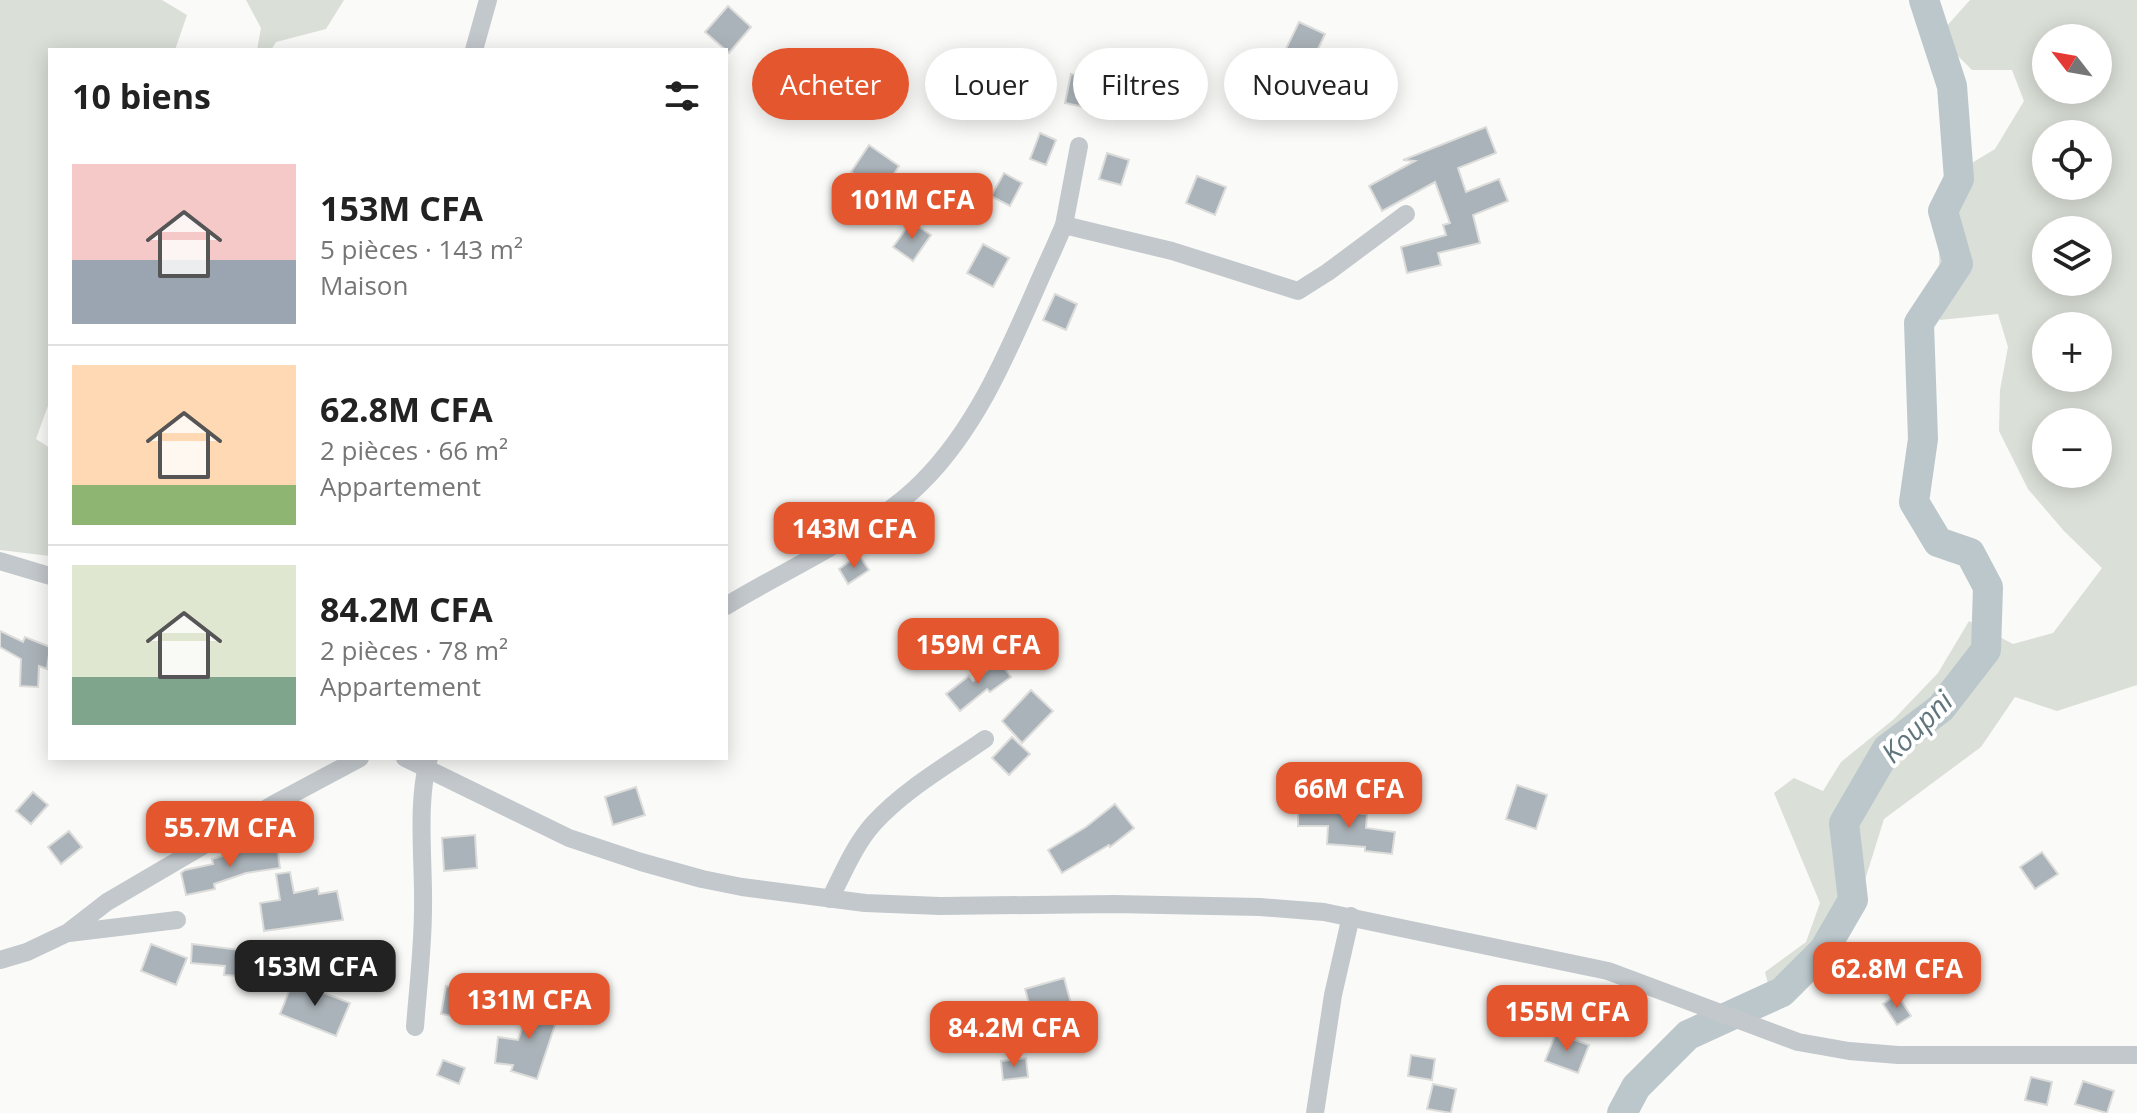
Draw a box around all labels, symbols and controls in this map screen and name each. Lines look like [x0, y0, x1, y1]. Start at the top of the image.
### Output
north arrow [2032, 24, 2112, 104]
map controls [2032, 24, 2112, 488]
chip: Acheter [752, 48, 909, 120]
chip: Louer [925, 48, 1057, 120]
chip: Filtres [1073, 48, 1208, 120]
chip: Nouveau [1224, 48, 1398, 120]
text: 10 biens [72, 73, 211, 119]
icon: filters [660, 74, 704, 118]
button: locate [2032, 120, 2112, 200]
pin: 101M CFA [829, 173, 995, 241]
text: 101M CFA [850, 181, 974, 217]
text: 153M CFA [320, 185, 483, 231]
icon: home [136, 196, 232, 292]
button: layers [2032, 216, 2112, 296]
text: 5 pièces · 143 m² [320, 231, 523, 267]
text: Maison [320, 267, 408, 303]
button: + [2032, 312, 2112, 392]
text: 62.8M CFA [320, 386, 493, 432]
icon: home [136, 397, 232, 493]
button: − [2032, 408, 2112, 488]
text: 2 pièces · 66 m² [320, 432, 508, 468]
text: Appartement [320, 468, 481, 504]
pin: 143M CFA [771, 502, 937, 570]
text: 143M CFA [792, 510, 916, 546]
text: 84.2M CFA [320, 586, 493, 632]
icon: home [136, 597, 232, 693]
pin: 159M CFA [895, 618, 1061, 686]
text: 159M CFA [916, 626, 1040, 662]
text: 2 pièces · 78 m² [320, 632, 508, 668]
text: Appartement [320, 668, 481, 704]
water label: Koupni [1872, 681, 1961, 770]
pin: 66M CFA [1275, 762, 1423, 830]
text: 66M CFA [1294, 770, 1404, 806]
pin: 55.7M CFA [138, 801, 322, 869]
text: 55.7M CFA [164, 809, 296, 845]
pin: 153M CFA [232, 940, 398, 1008]
pin: 62.8M CFA [1805, 942, 1989, 1010]
text: 153M CFA [253, 948, 377, 984]
text: 62.8M CFA [1831, 950, 1963, 986]
pin: 131M CFA [446, 973, 612, 1041]
text: 131M CFA [467, 981, 591, 1017]
pin: 155M CFA [1484, 985, 1650, 1053]
text: 155M CFA [1505, 993, 1629, 1029]
pin: 84.2M CFA [922, 1001, 1106, 1069]
text: 84.2M CFA [948, 1009, 1080, 1045]

